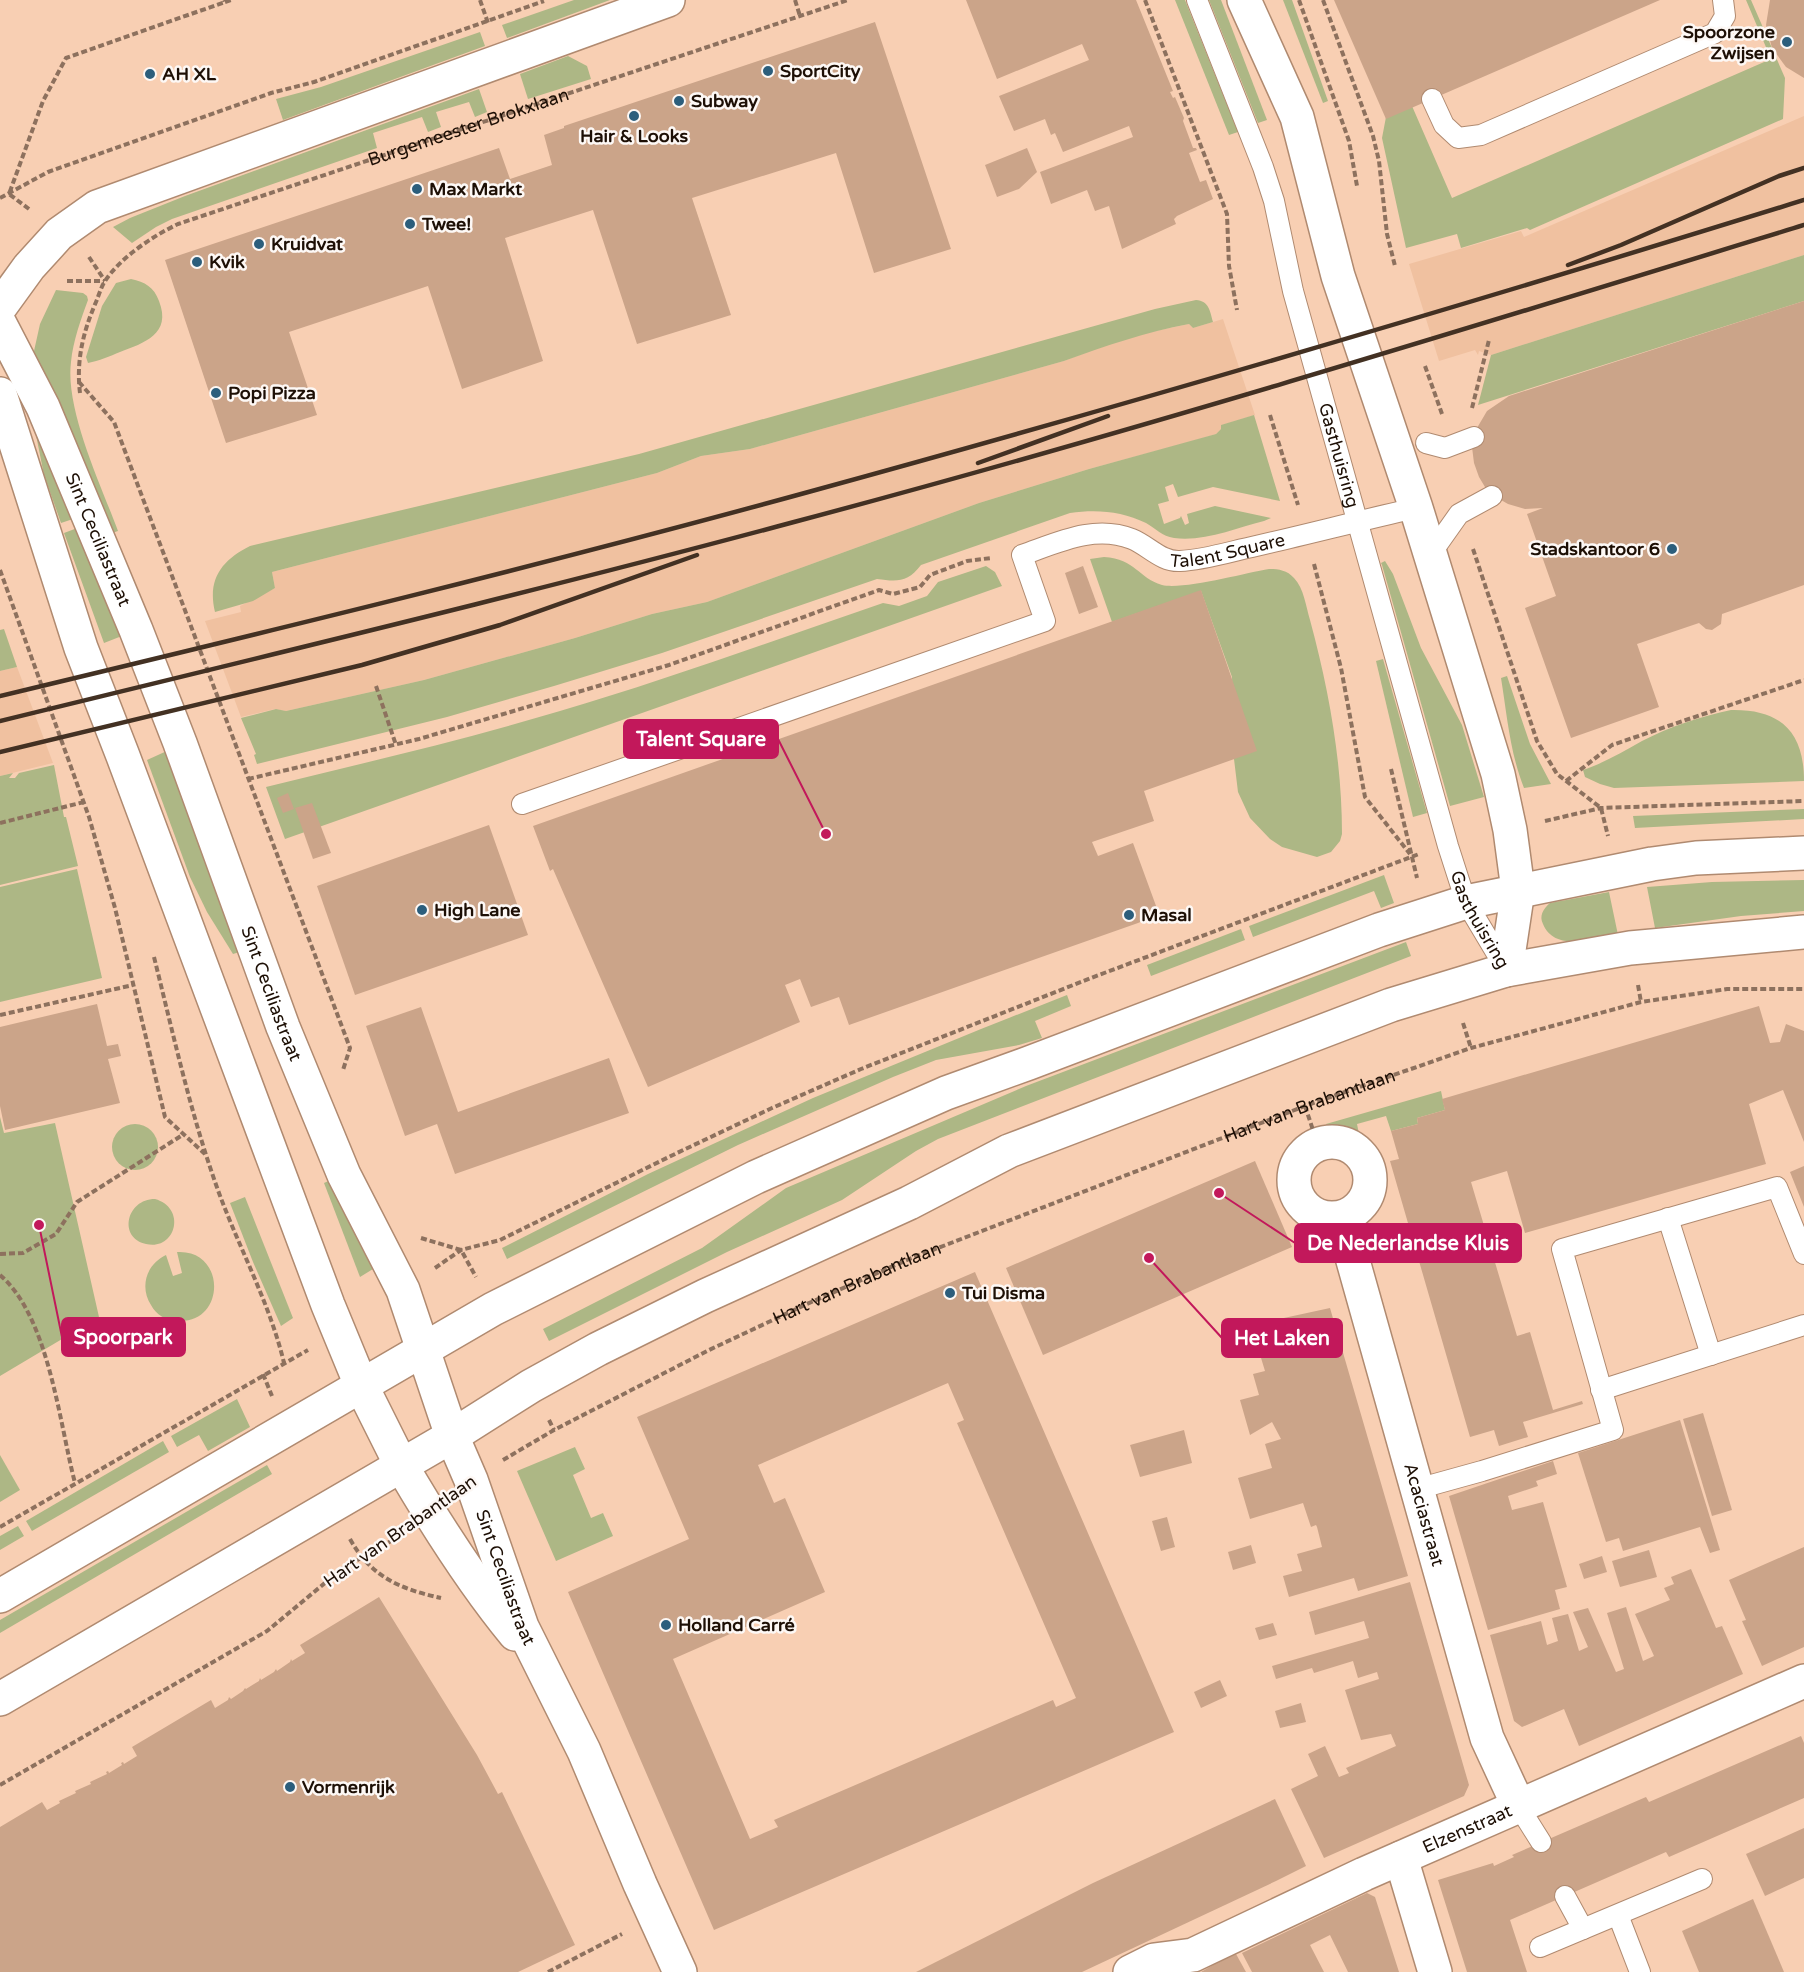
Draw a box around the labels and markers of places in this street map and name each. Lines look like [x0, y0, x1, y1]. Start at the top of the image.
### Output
place label: Spoorzone Zwijsen [1683, 21, 1775, 64]
marker: Spoorzone Zwijsen [1780, 35, 1794, 49]
place label: SportCity [780, 60, 861, 82]
place label: AH XL [162, 63, 217, 85]
marker: SportCity [761, 64, 775, 78]
marker: AH XL [143, 67, 157, 81]
place label: Subway [691, 90, 758, 112]
marker: Subway [672, 94, 686, 108]
marker: Hair & Looks [627, 109, 641, 123]
place label: Hair & Looks [580, 125, 688, 147]
place label: Max Markt [429, 178, 522, 200]
marker: Max Markt [410, 182, 424, 196]
place label: Twee! [421, 213, 471, 235]
marker: Twee! [403, 217, 417, 231]
place label: Kruidvat [271, 233, 343, 255]
marker: Kruidvat [252, 237, 266, 251]
place label: Kvik [209, 251, 245, 273]
marker: Kvik [190, 255, 204, 269]
place label: Popi Pizza [228, 382, 316, 404]
marker: Popi Pizza [209, 386, 223, 400]
place label: Stadskantoor 6 [1530, 538, 1660, 560]
marker: Stadskantoor 6 [1665, 542, 1679, 556]
callout: Talent Square [624, 720, 778, 758]
place label: High Lane [434, 899, 521, 921]
marker: High Lane [415, 903, 429, 917]
place label: Masal [1141, 904, 1192, 926]
marker: Masal [1122, 908, 1136, 922]
callout: De Nederlandse Kluis [1295, 1224, 1521, 1262]
place label: Tui Disma [961, 1282, 1045, 1304]
marker: Tui Disma [943, 1286, 957, 1300]
callout: Spoorpark [62, 1318, 185, 1356]
callout: Het Laken [1222, 1319, 1342, 1357]
place label: Holland Carré [678, 1614, 795, 1636]
marker: Holland Carré [659, 1618, 673, 1632]
place label: Vormenrijk [302, 1776, 395, 1798]
marker: Vormenrijk [283, 1780, 297, 1794]

